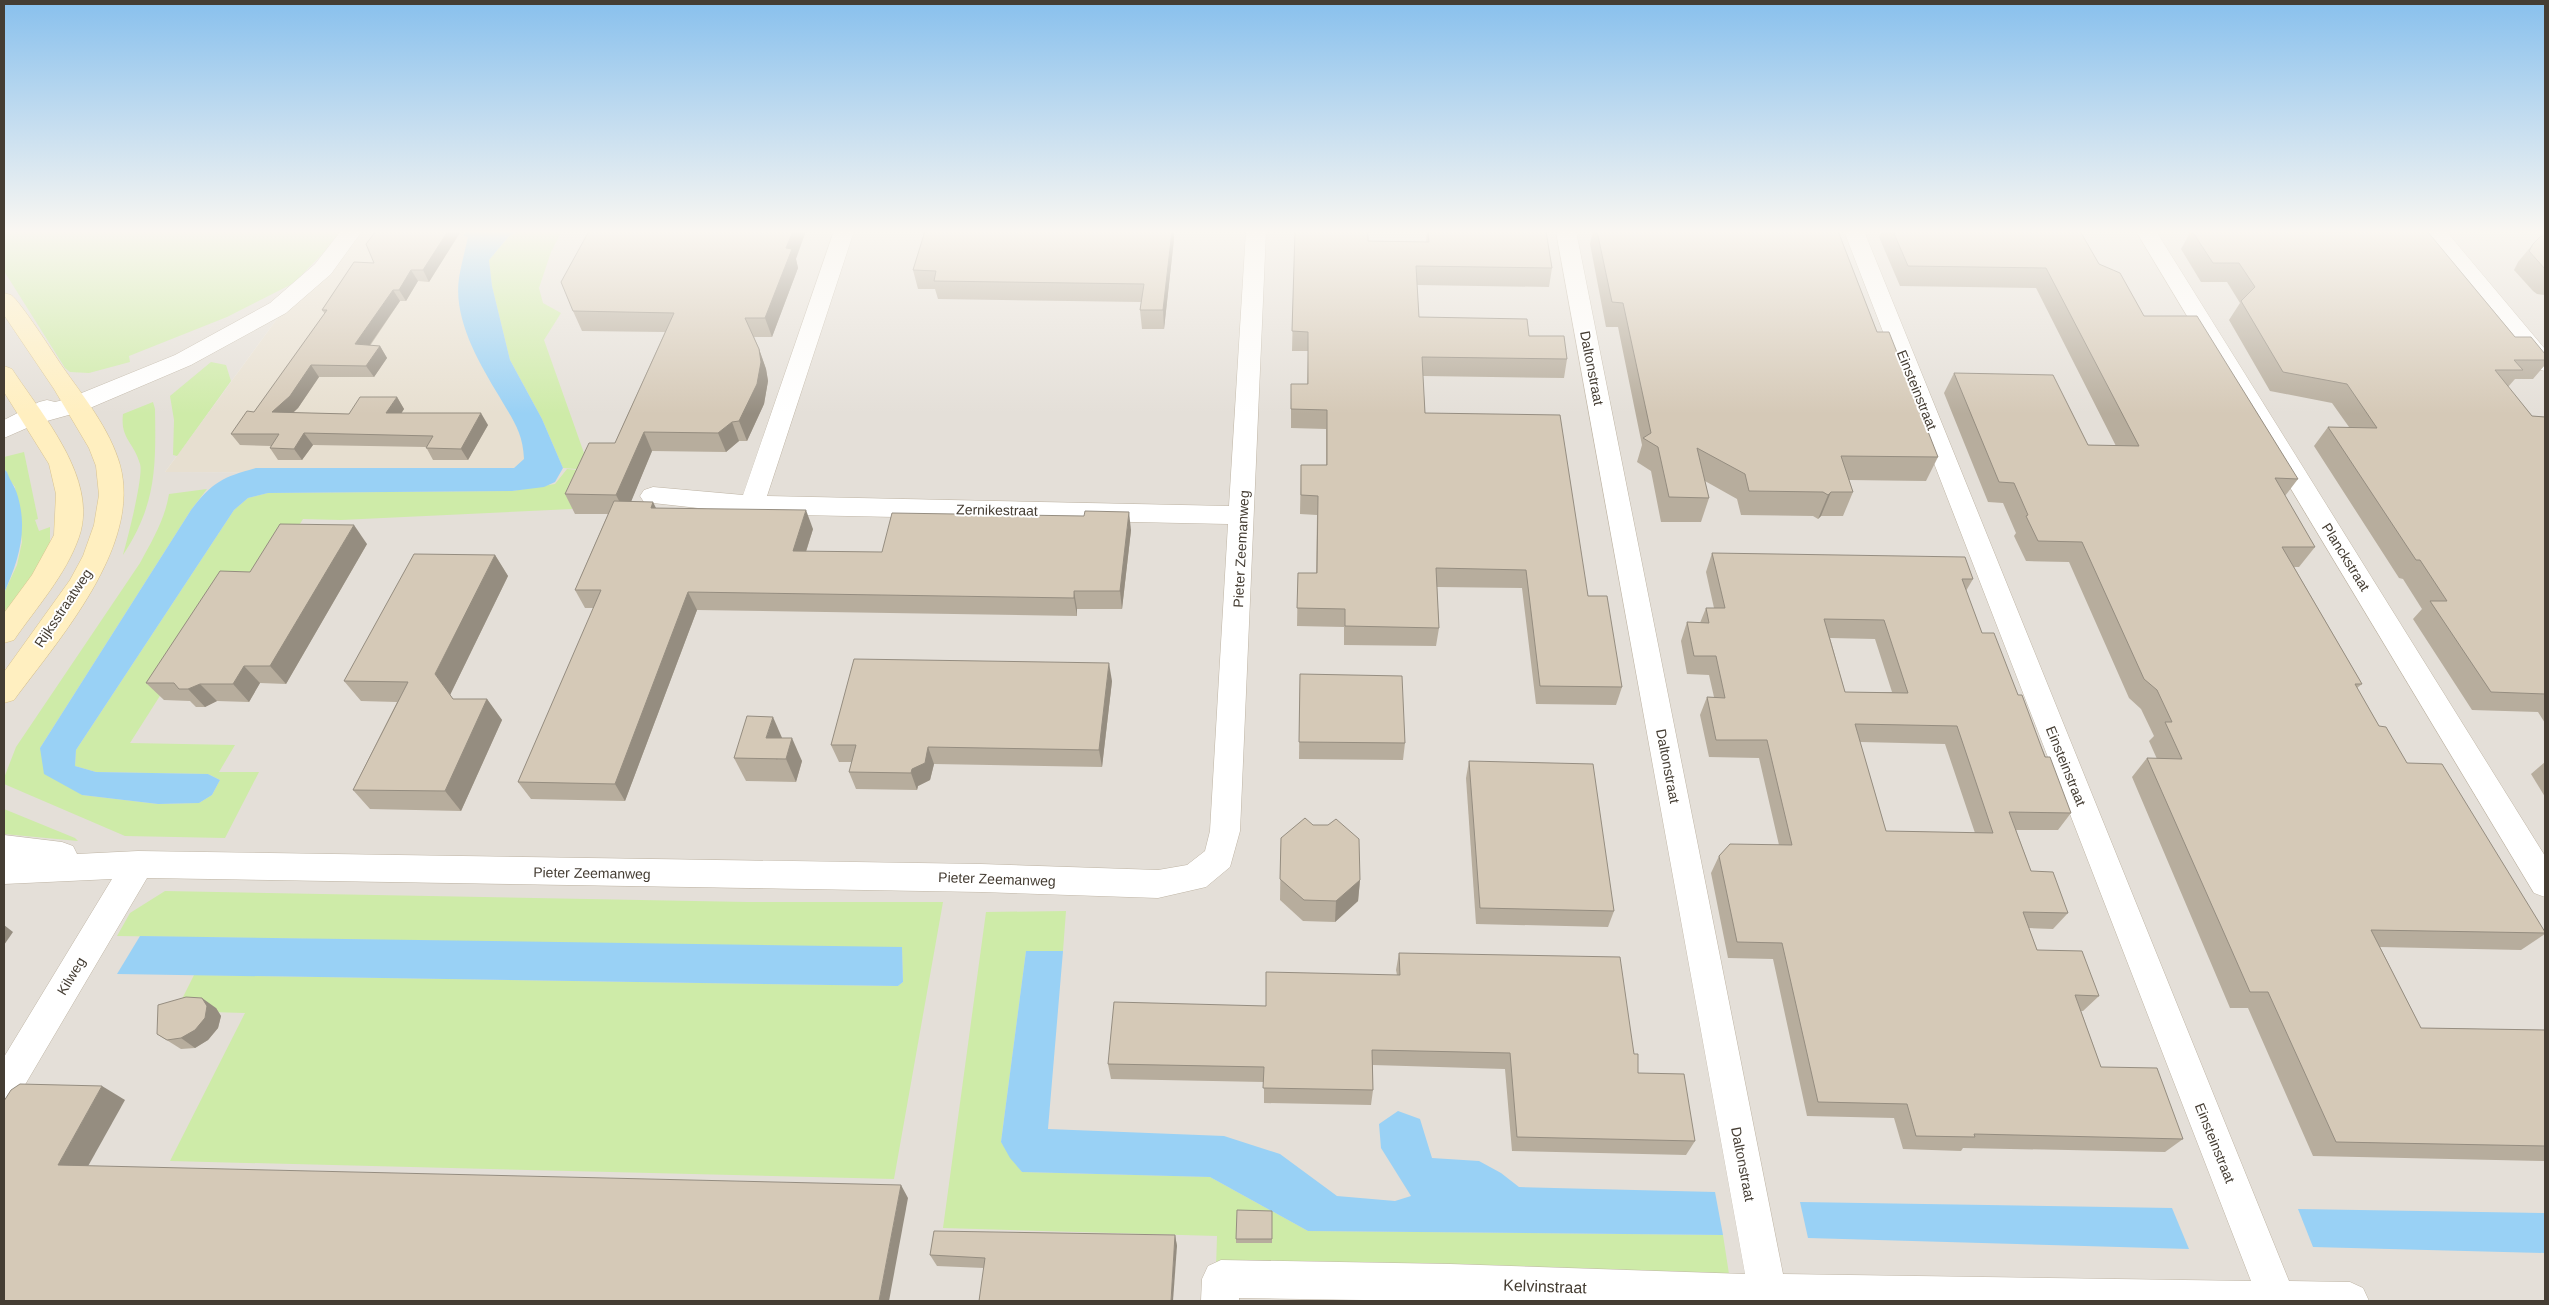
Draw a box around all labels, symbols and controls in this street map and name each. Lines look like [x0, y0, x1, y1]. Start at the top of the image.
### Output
street label: Daltonstraat [1577, 329, 1607, 407]
street label: Einsteinstraat [1894, 348, 1940, 432]
street label: Pieter Zeemanweg [1230, 490, 1252, 608]
street label: Zernikestraat [956, 501, 1038, 519]
street label: Planckstraat [2319, 520, 2373, 594]
street label: Rijksstraatweg [31, 566, 95, 650]
street label: Einsteinstraat [2043, 724, 2089, 808]
street label: Daltonstraat [1653, 727, 1683, 805]
street label: Pieter Zeemanweg [533, 864, 651, 882]
street label: Pieter Zeemanweg [938, 869, 1056, 889]
street label: Kilweg [54, 954, 88, 998]
street label: Einsteinstraat [2192, 1101, 2238, 1185]
street label: Daltonstraat [1728, 1125, 1758, 1203]
street label: Kelvinstraat [1503, 1277, 1588, 1296]

